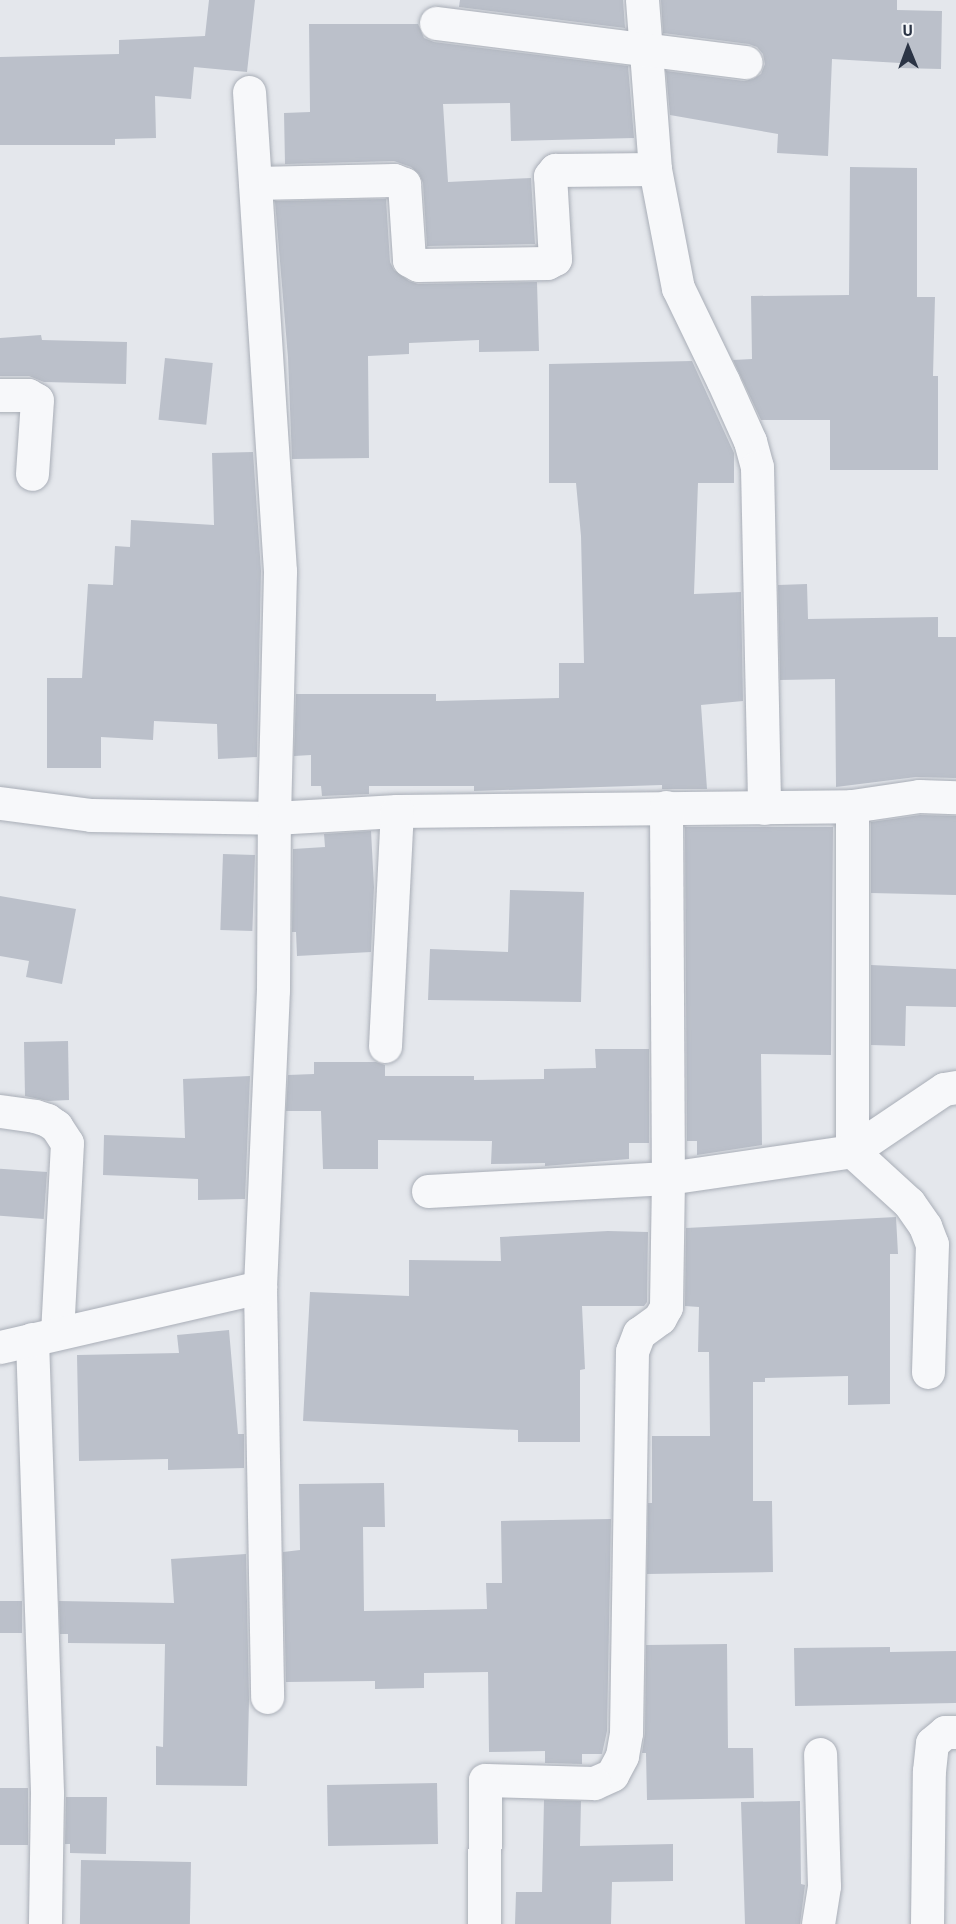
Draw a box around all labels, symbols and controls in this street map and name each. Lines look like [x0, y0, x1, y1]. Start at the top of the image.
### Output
north arrow [878, 18, 938, 78]
text: U [902, 20, 913, 39]

